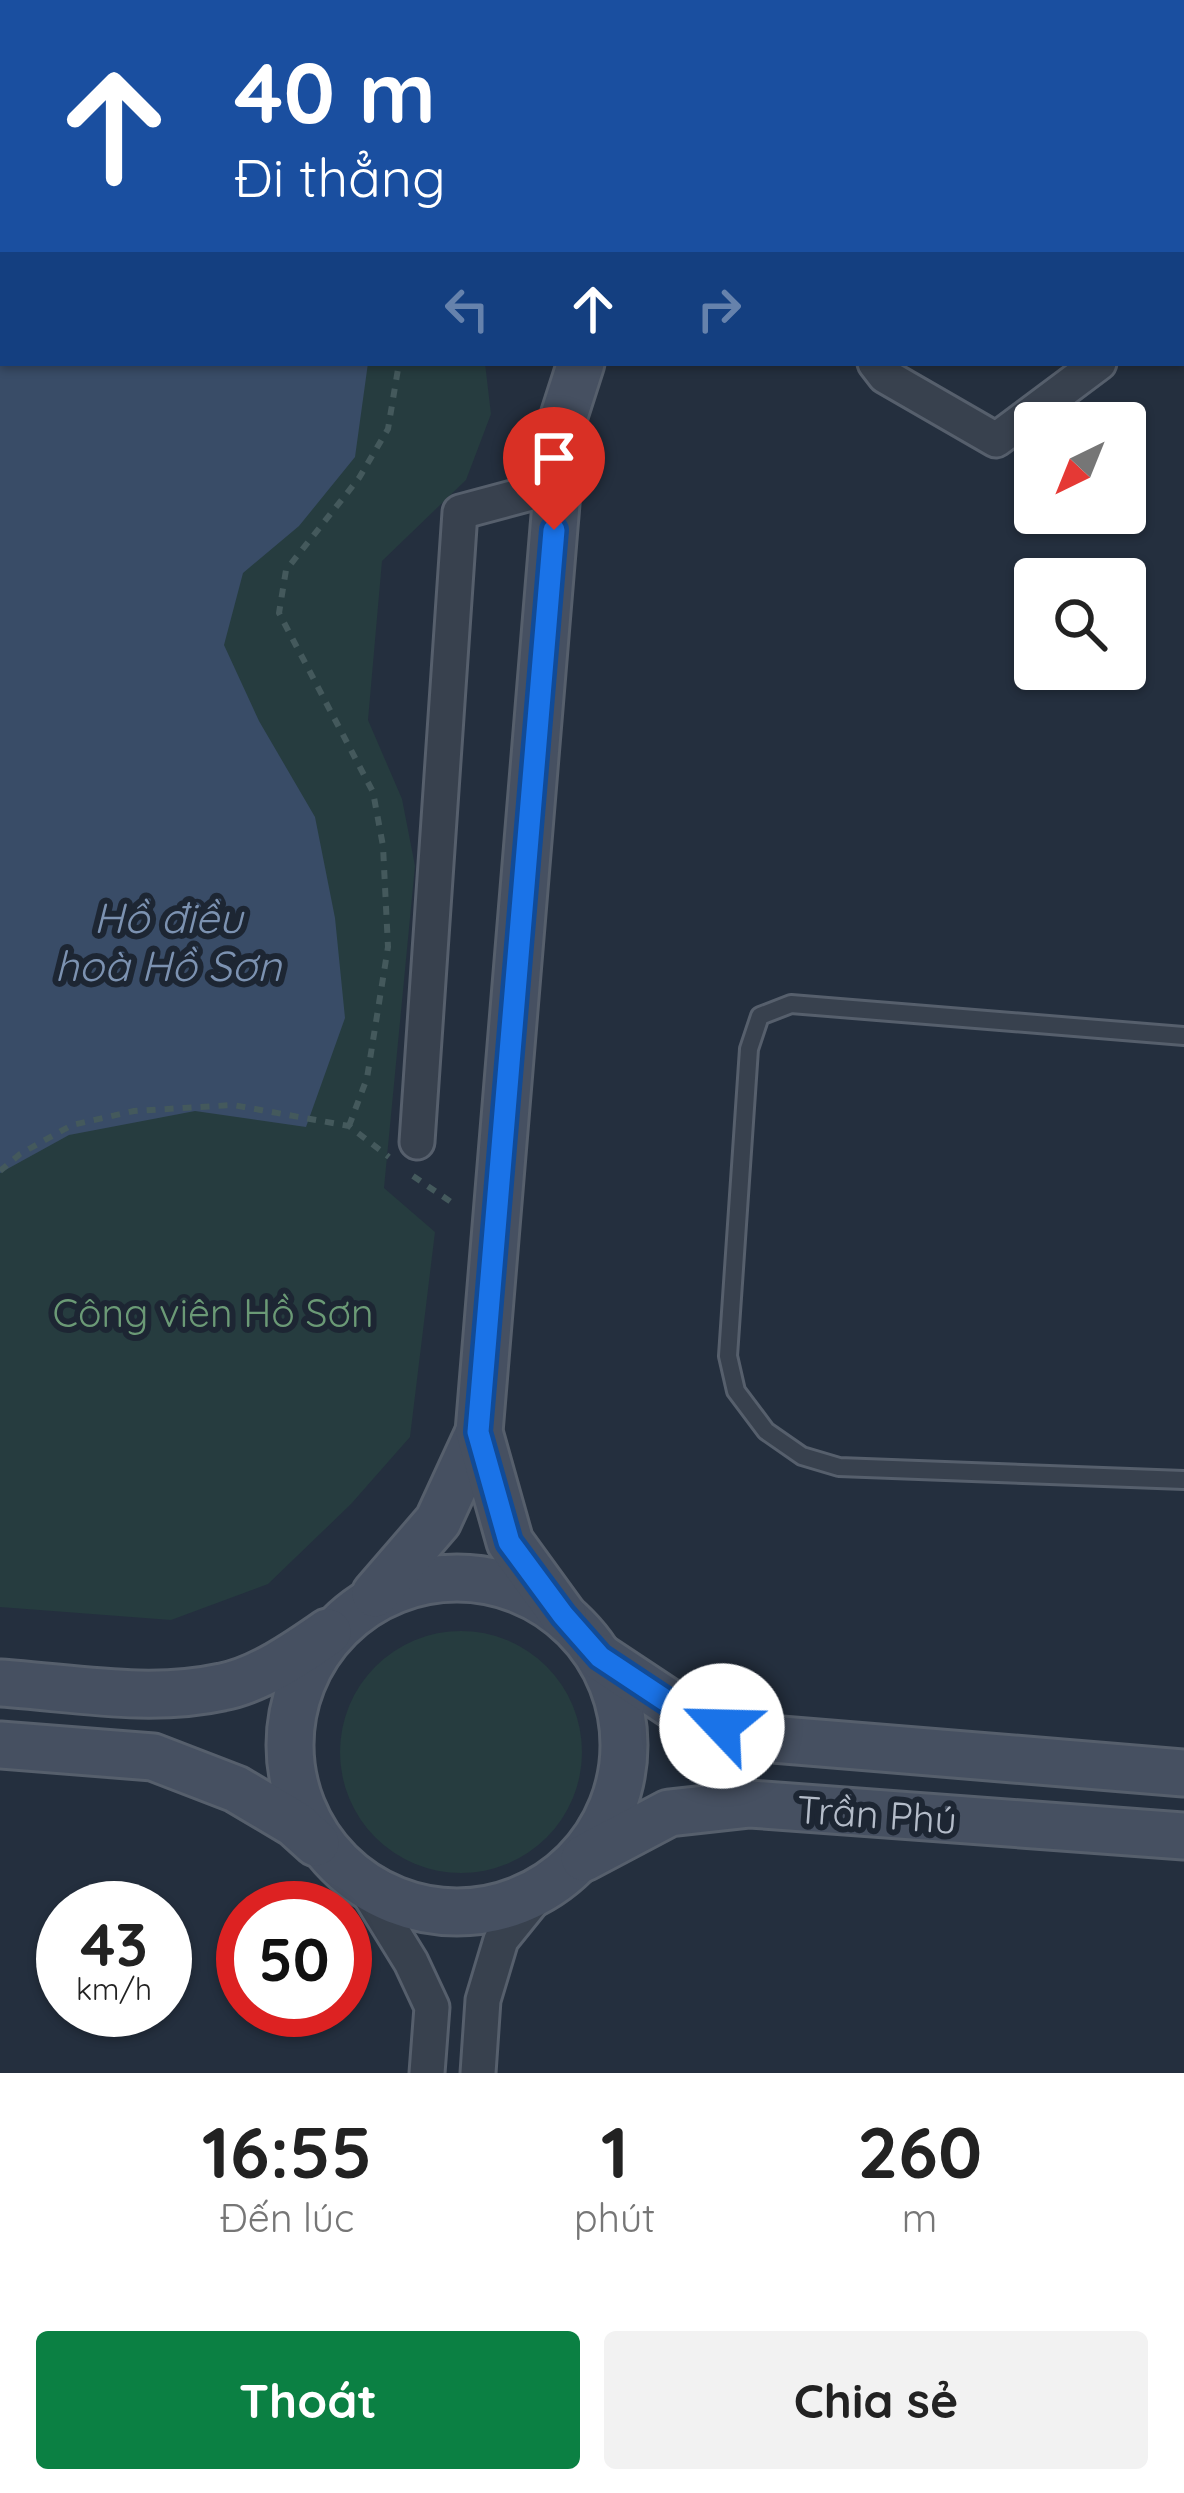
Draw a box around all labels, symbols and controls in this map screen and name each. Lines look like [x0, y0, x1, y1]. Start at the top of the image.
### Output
text: 40 m [234, 39, 436, 144]
icon: ahead [36, 48, 192, 204]
text: Đi thẳng [234, 143, 446, 211]
icon: left [434, 276, 500, 342]
icon: ahead [560, 276, 626, 342]
icon: right [686, 276, 752, 342]
north arrow [1014, 402, 1146, 534]
map controls [1014, 402, 1146, 690]
pin [503, 407, 605, 530]
icon: arrive [521, 425, 587, 491]
button: search [1014, 558, 1146, 690]
water label: Hồ điều hoà Hồ Sơn [55, 891, 282, 992]
park label: Công viên Hồ Sơn [52, 1288, 374, 1337]
position arrow [659, 1663, 785, 1789]
street label: Trần Phú [795, 1784, 959, 1844]
speed limit sign: 50 [216, 1881, 372, 2037]
text: 43 [80, 1906, 148, 1981]
text: km/h [76, 1970, 152, 2008]
text: 16:55 [202, 2106, 372, 2196]
text: 1 [601, 2106, 629, 2196]
text: 260 [857, 2106, 982, 2196]
text: Đến lúc [220, 2193, 354, 2242]
text: phút [574, 2193, 655, 2242]
text: m [902, 2193, 937, 2242]
button: Thoát [36, 2331, 580, 2469]
button: Chia sẻ [604, 2331, 1148, 2469]

